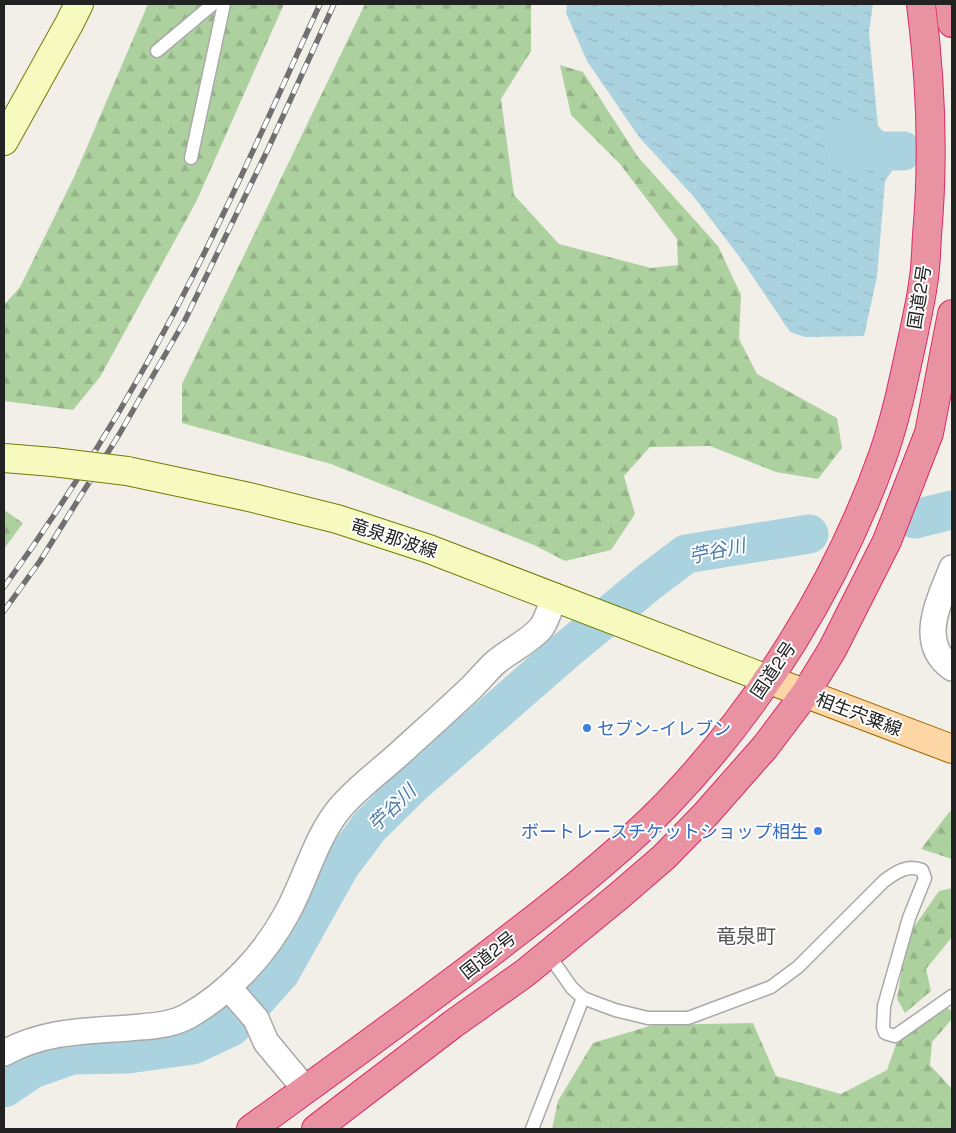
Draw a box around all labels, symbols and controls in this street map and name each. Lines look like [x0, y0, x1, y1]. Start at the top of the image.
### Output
street label: 国道2号 [903, 263, 935, 331]
street label: 竜泉那波線 [348, 513, 440, 563]
water label: 苧谷川 [687, 532, 749, 569]
street label: 国道2号 [745, 637, 801, 703]
street label: 相生宍粟線 [813, 687, 905, 741]
place label: セブン-イレブン [597, 717, 731, 740]
marker: セブン-イレブン [581, 722, 593, 734]
water label: 苧谷川 [363, 778, 423, 837]
place label: ボートレースチケットショップ相生 [521, 820, 808, 843]
marker: ボートレースチケットショップ相生 [812, 825, 824, 837]
district label: 竜泉町 [716, 923, 776, 949]
street label: 国道2号 [455, 926, 521, 984]

